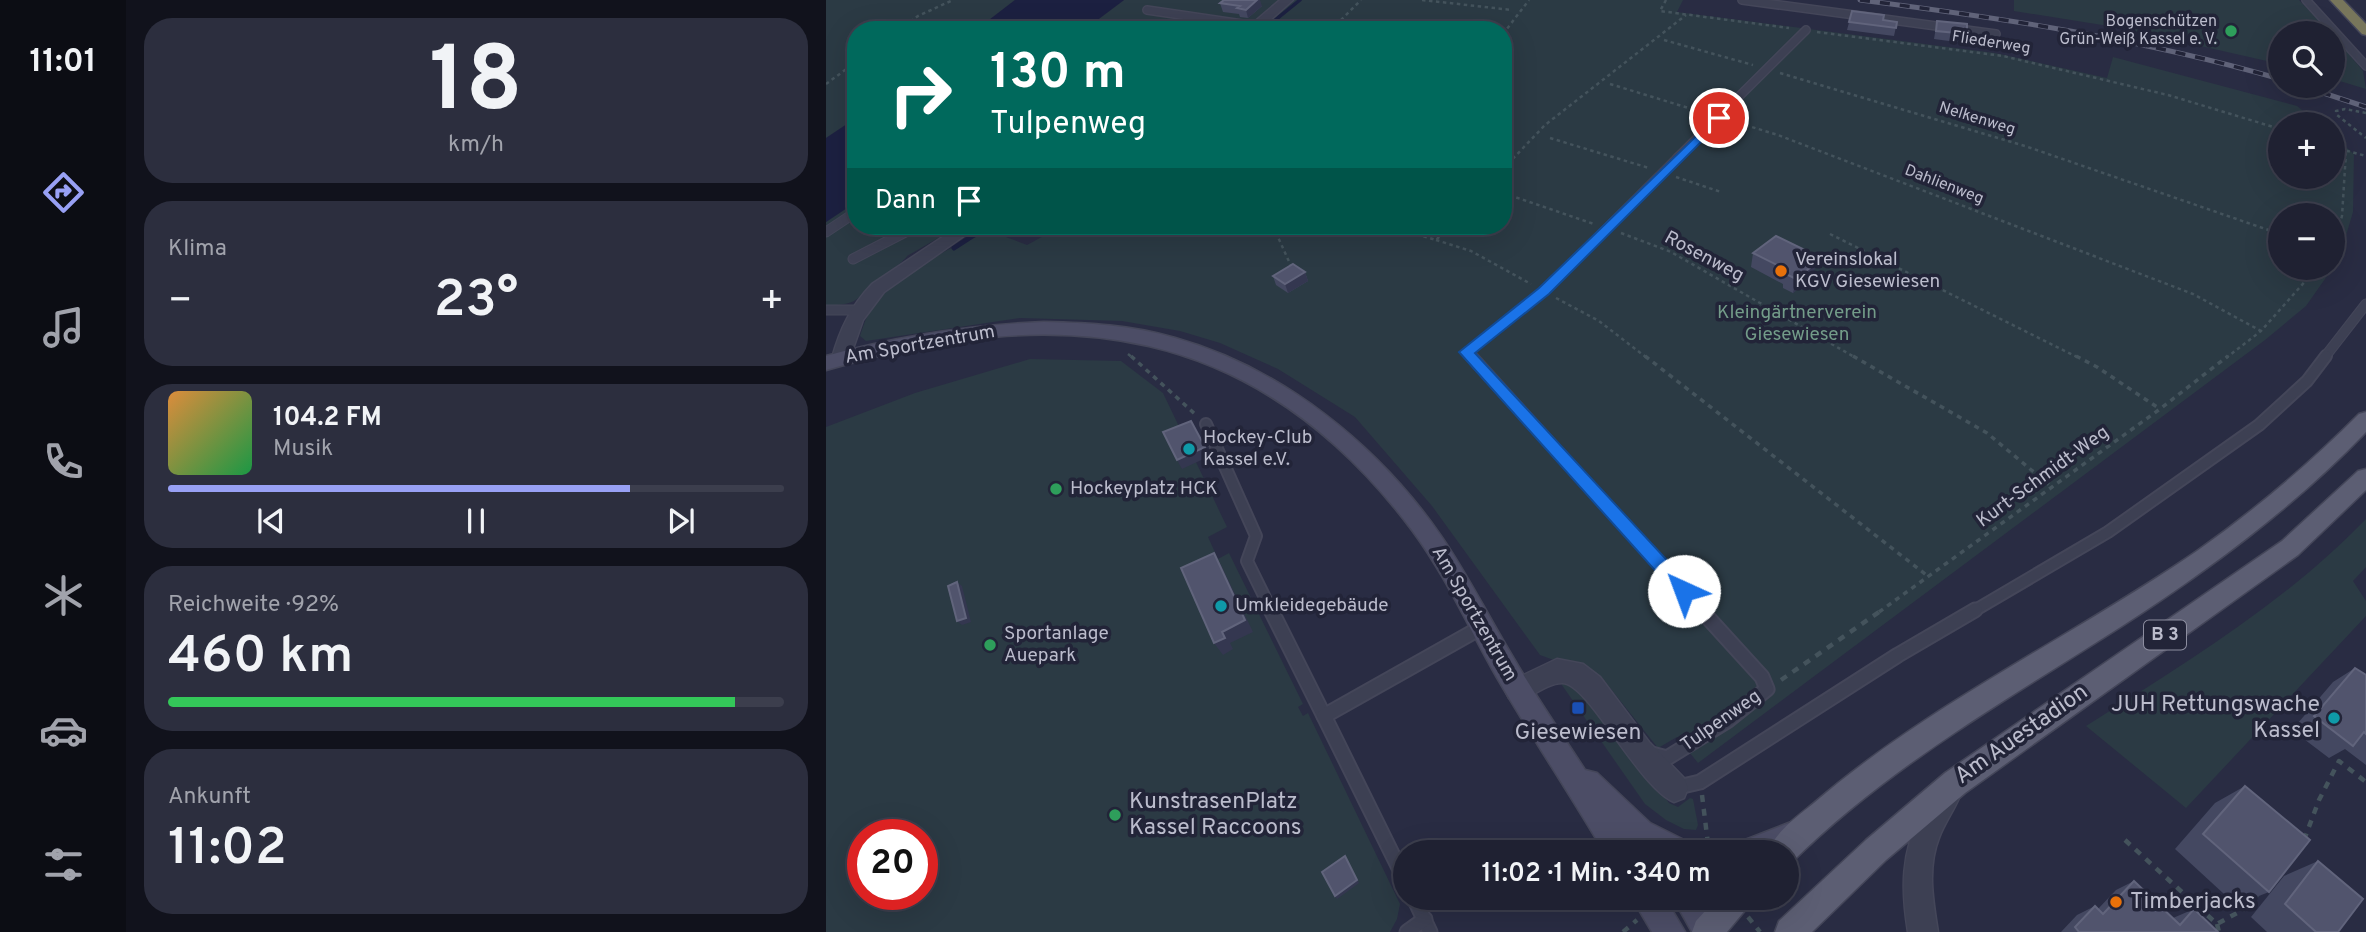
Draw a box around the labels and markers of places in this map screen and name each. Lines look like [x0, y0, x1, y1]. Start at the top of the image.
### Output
place label: Bogenschützen Grün-Weiß Kassel e. V. [2059, 12, 2217, 50]
marker: Bogenschützen Grün-Weiß Kassel e. V. [2223, 23, 2239, 39]
pin [1689, 88, 1749, 148]
place label: Vereinslokal KGV Giesewiesen [1795, 248, 1940, 294]
marker: Vereinslokal KGV Giesewiesen [1773, 263, 1789, 279]
place label: Hockey-Club Kassel e.V. [1203, 426, 1312, 472]
marker: Hockey-Club Kassel e.V. [1181, 441, 1197, 457]
place label: Hockeyplatz HCK [1070, 477, 1218, 501]
marker: Hockeyplatz HCK [1048, 481, 1064, 497]
place label: Umkleidegebäude [1235, 594, 1389, 618]
marker: Umkleidegebäude [1213, 598, 1229, 614]
place label: Sportanlage Auepark [1004, 622, 1109, 668]
marker: Sportanlage Auepark [982, 637, 998, 653]
place label: JUH Rettungswache Kassel [2111, 691, 2320, 746]
marker: Giesewiesen [1570, 700, 1586, 716]
marker: JUH Rettungswache Kassel [2326, 710, 2342, 726]
place label: Giesewiesen [1514, 719, 1642, 748]
place label: KunstrasenPlatz Kassel Raccoons [1129, 788, 1302, 843]
marker: KunstrasenPlatz Kassel Raccoons [1107, 807, 1123, 823]
place label: Timberjacks [2130, 888, 2256, 917]
marker: Timberjacks [2108, 894, 2124, 910]

